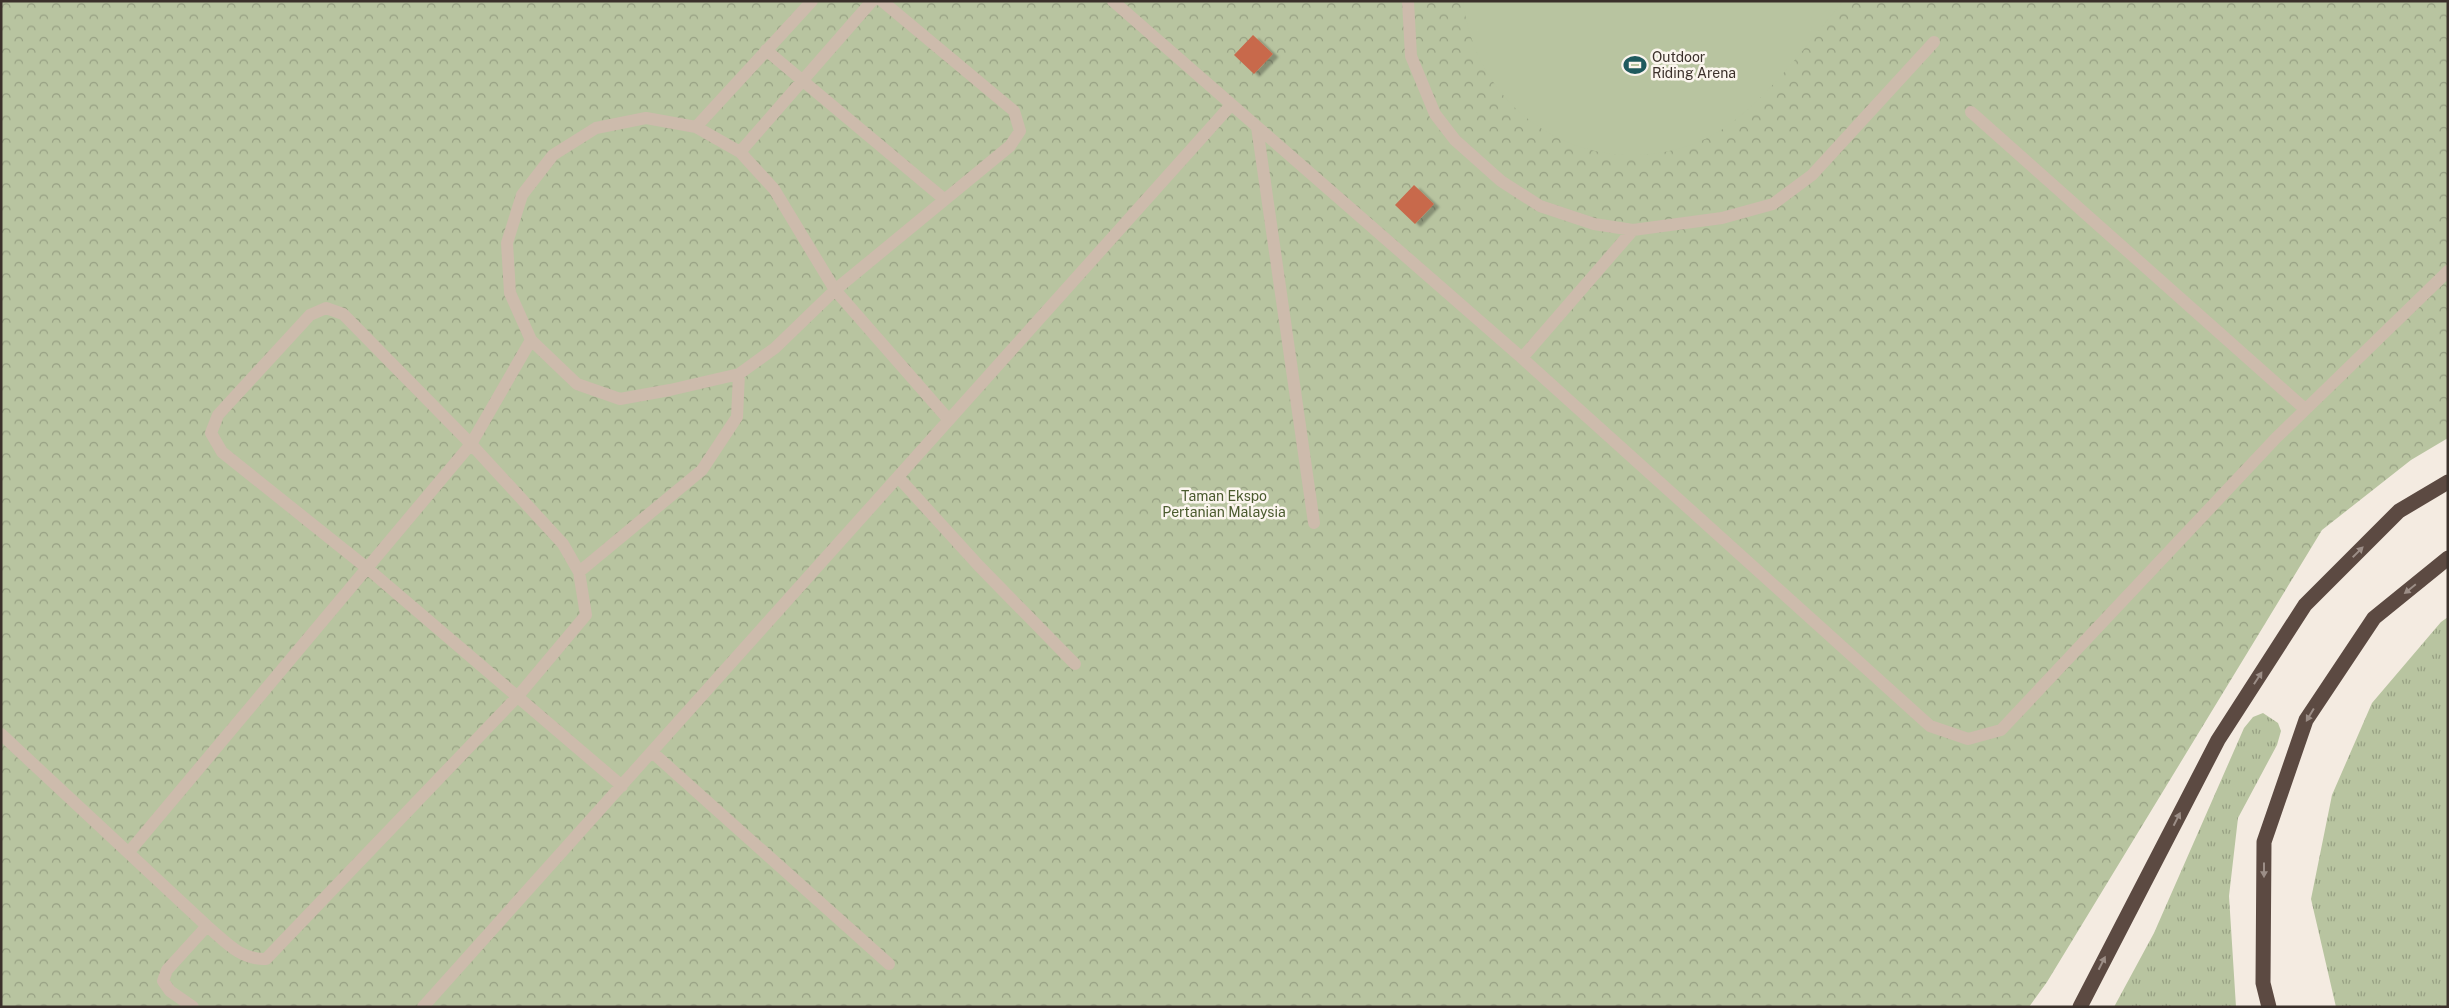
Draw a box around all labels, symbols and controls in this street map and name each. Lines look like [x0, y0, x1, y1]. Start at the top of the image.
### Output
place label: Outdoor Riding Arena [1652, 49, 1736, 81]
sports icon: Outdoor Riding Arena [1622, 52, 1648, 78]
park label: Taman Ekspo Pertanian Malaysia [1162, 488, 1286, 520]
one-way arrow [2352, 546, 2364, 558]
one-way arrow [2404, 584, 2417, 595]
one-way arrow [2253, 672, 2262, 685]
one-way arrow [2305, 709, 2314, 722]
one-way arrow [2173, 812, 2181, 826]
one-way arrow [2260, 862, 2268, 878]
one-way arrow [2098, 956, 2106, 971]

